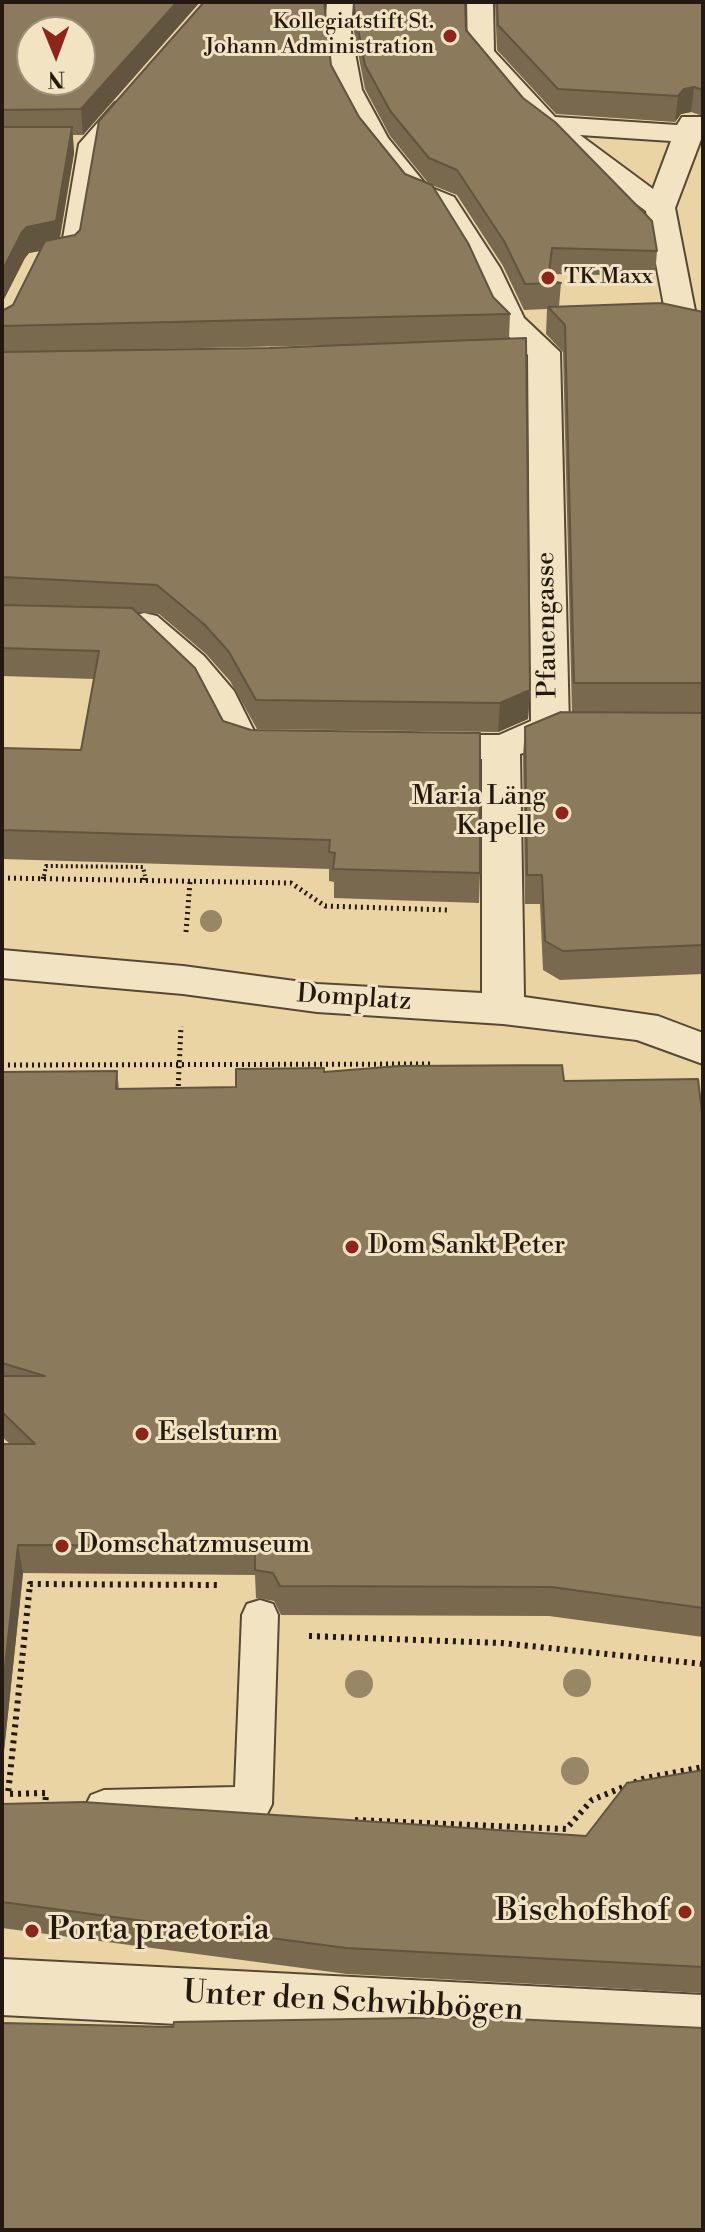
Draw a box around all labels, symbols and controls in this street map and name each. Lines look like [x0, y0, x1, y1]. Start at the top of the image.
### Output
place label: Kollegiatstift St. Johann Administration [204, 10, 434, 62]
north arrow [16, 16, 96, 96]
marker: Kollegiatstift St. Johann Administration [441, 27, 459, 45]
text: N [47, 65, 65, 92]
place label: TK Maxx [564, 265, 653, 291]
marker: TK Maxx [539, 269, 557, 287]
street label: Pfauengasse [531, 552, 565, 698]
place label: Maria Läng Kapelle [412, 782, 546, 844]
marker: Maria Läng Kapelle [553, 804, 571, 822]
street label: Domplatz [296, 979, 412, 1019]
place label: Dom Sankt Peter [368, 1231, 565, 1263]
marker: Dom Sankt Peter [343, 1238, 361, 1256]
place label: Eselsturm [158, 1418, 278, 1450]
marker: Eselsturm [133, 1425, 151, 1443]
place label: Domschatzmuseum [78, 1530, 310, 1562]
marker: Domschatzmuseum [53, 1537, 71, 1555]
place label: Bischofshof [495, 1893, 669, 1931]
marker: Bischofshof [676, 1903, 694, 1921]
place label: Porta praetoria [48, 1912, 270, 1950]
marker: Porta praetoria [23, 1922, 41, 1940]
street label: Unter den Schwibbögen [182, 1975, 524, 2031]

